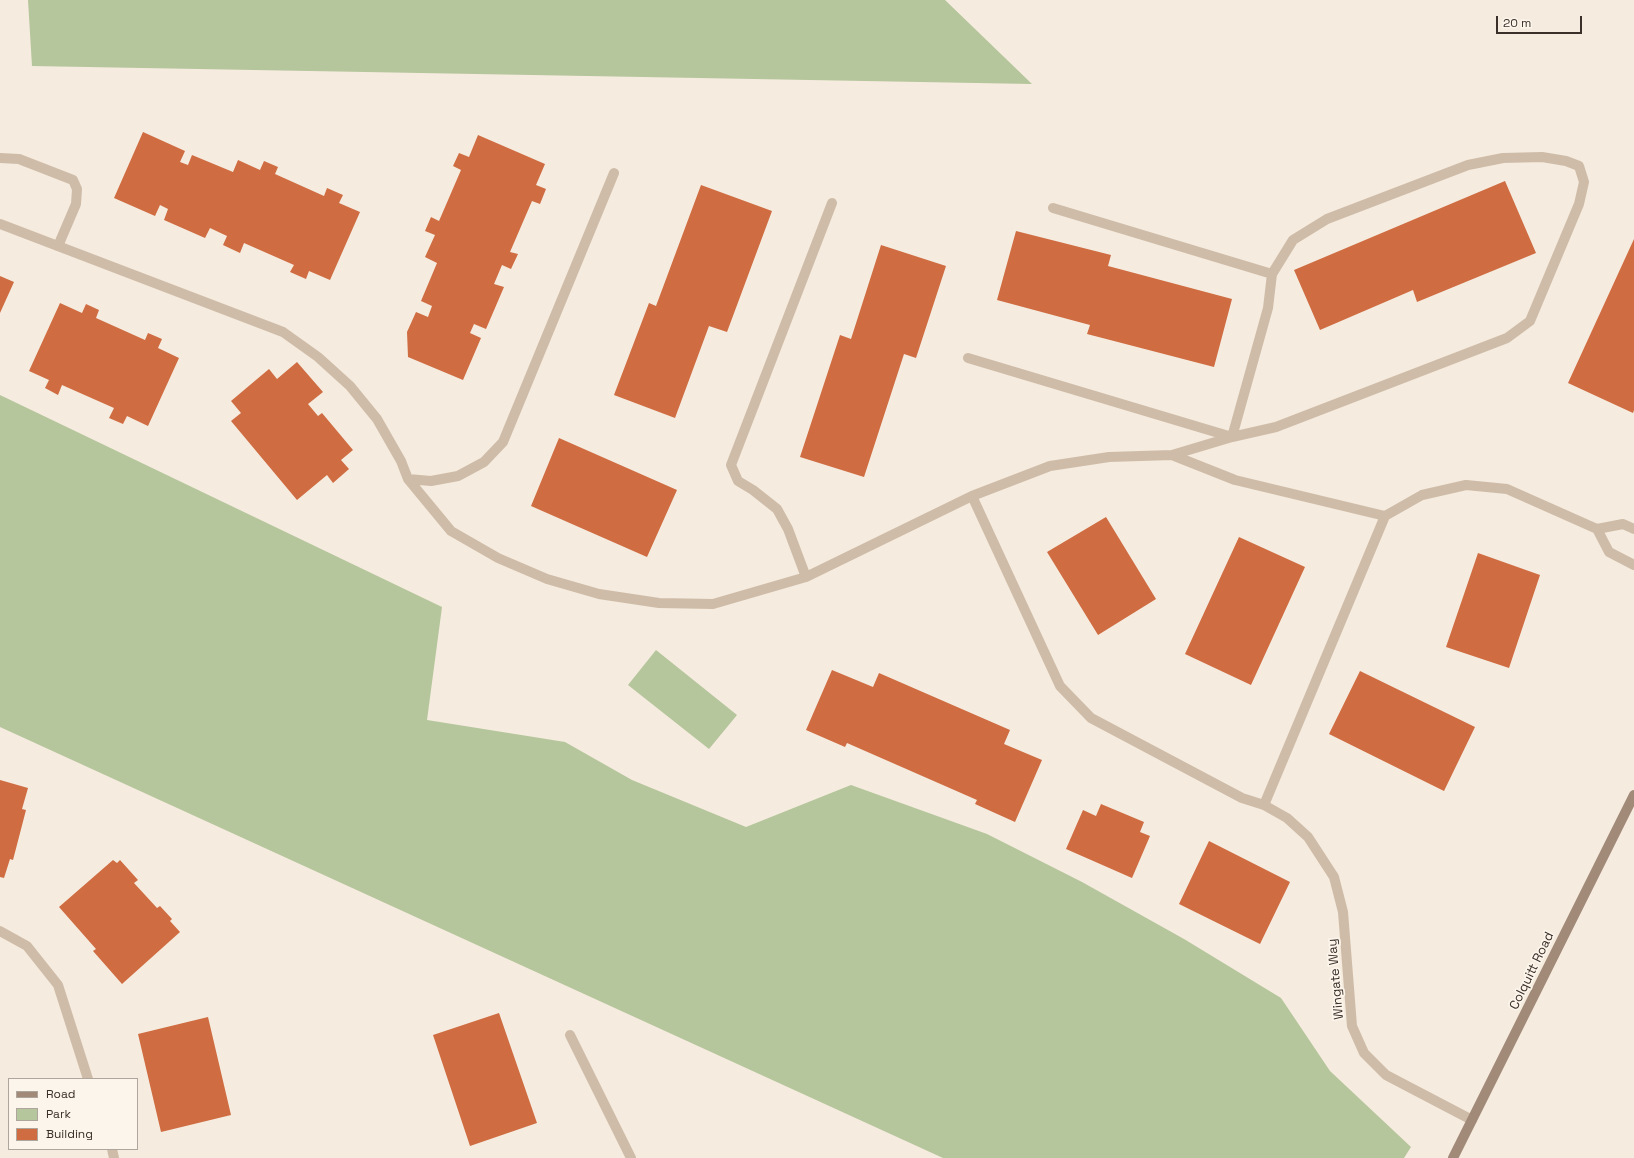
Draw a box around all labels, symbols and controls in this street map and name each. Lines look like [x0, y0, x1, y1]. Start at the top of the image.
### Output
scale bar [1498, 8, 1584, 34]
text: 20 m [1503, 15, 1531, 31]
street label: Colquitt Road [1506, 930, 1558, 1012]
street label: Wingate Way [1325, 938, 1347, 1020]
legend [8, 1078, 138, 1150]
text: Road [46, 1086, 75, 1102]
text: Park [46, 1106, 71, 1122]
text: Building [46, 1126, 93, 1142]

